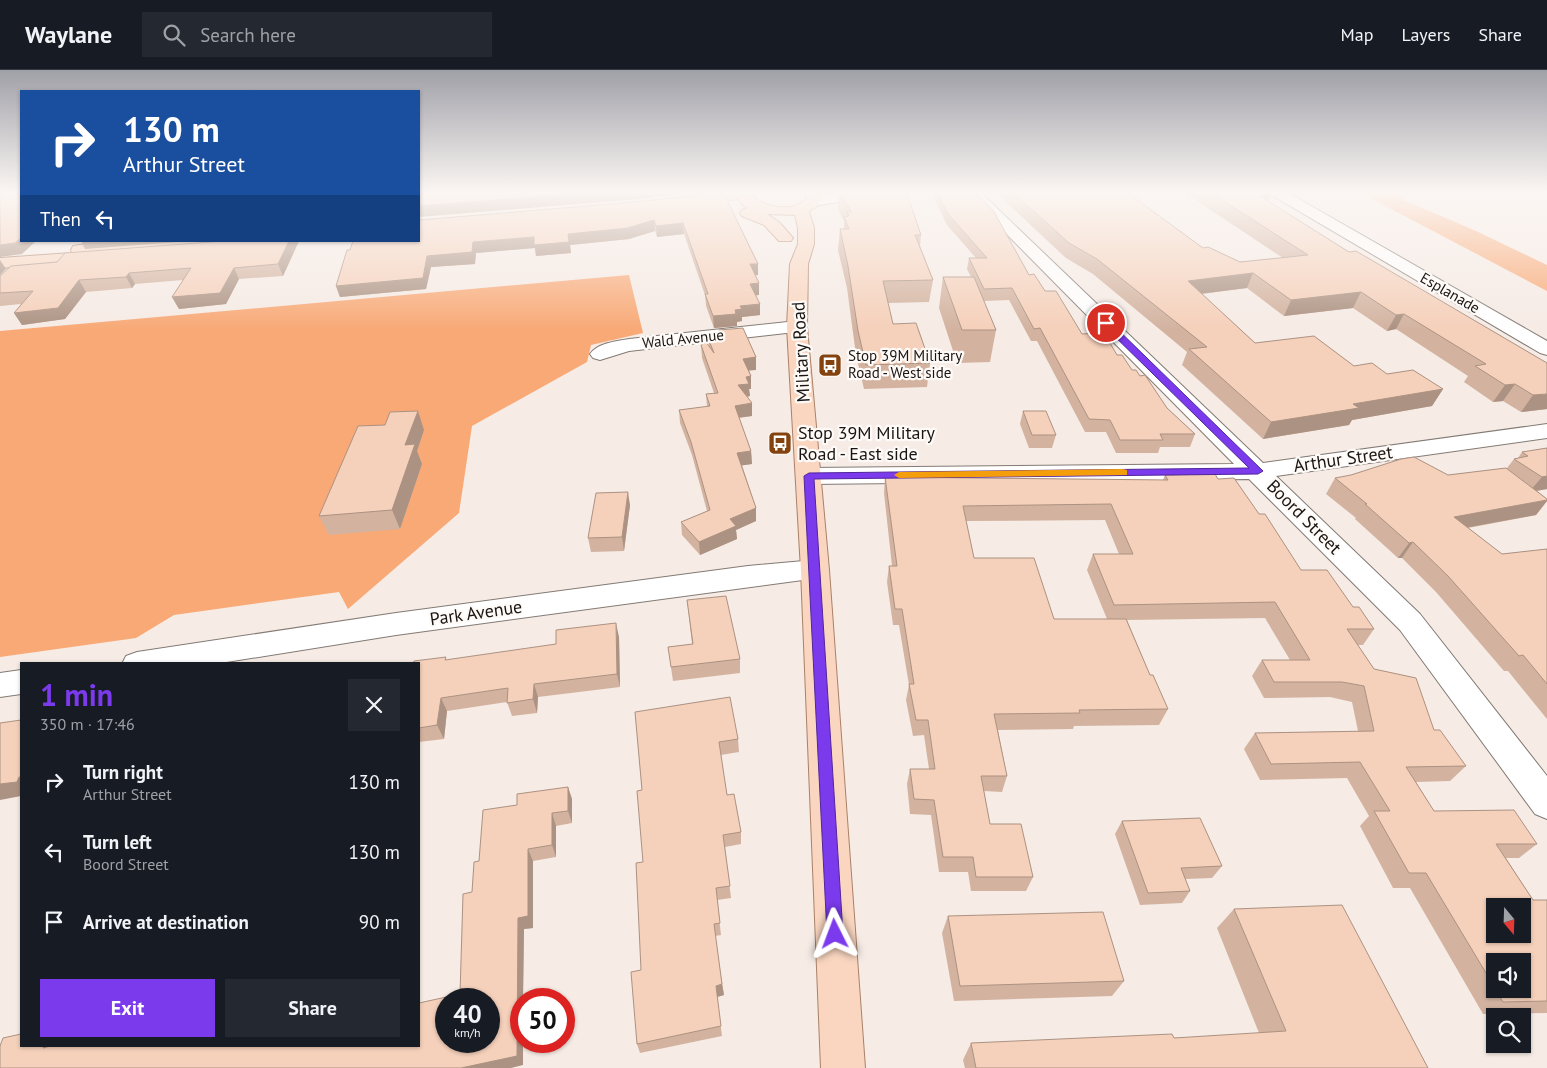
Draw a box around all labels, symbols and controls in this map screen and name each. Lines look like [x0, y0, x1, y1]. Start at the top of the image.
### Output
search box [142, 12, 492, 57]
text: Waylane [25, 19, 112, 50]
icon: search [160, 21, 188, 49]
text: Search here [200, 23, 296, 47]
text: Map [1341, 23, 1373, 46]
text: Layers [1401, 23, 1450, 46]
text: Share [1478, 23, 1522, 46]
text: 130 m [123, 106, 220, 152]
icon: right [40, 110, 105, 175]
text: Arthur Street [123, 150, 245, 178]
icon: left [91, 205, 119, 233]
text: Then [40, 207, 81, 231]
street label: Esplanade [1417, 268, 1483, 317]
street label: Military Road [786, 301, 815, 403]
pin [1085, 302, 1127, 344]
icon: arrive [1092, 309, 1120, 337]
street label: Wald Avenue [641, 325, 725, 352]
place label: Stop 39M Military Road - West side [848, 346, 962, 382]
bus stop icon: Stop 39M Military Road - West side [817, 352, 843, 378]
place label: Stop 39M Military Road - East side [798, 421, 936, 465]
bus stop icon: Stop 39M Military Road - East side [767, 430, 793, 456]
street label: Arthur Street [1292, 440, 1394, 477]
street label: Boord Street [1262, 474, 1347, 559]
street label: Park Avenue [428, 595, 524, 630]
text: 1 min [40, 675, 113, 714]
button: close [348, 679, 400, 731]
text: 350 m · 17:46 [40, 714, 135, 734]
text: Turn right [83, 760, 163, 784]
icon: right [40, 768, 68, 796]
text: 130 m [348, 770, 400, 794]
text: Arthur Street [83, 784, 172, 804]
text: Turn left [83, 830, 152, 854]
icon: left [40, 838, 68, 866]
text: 130 m [348, 840, 400, 864]
text: Boord Street [83, 854, 169, 874]
north arrow [1486, 898, 1531, 942]
map controls [1486, 898, 1531, 1053]
position arrow [808, 907, 860, 959]
icon: arrive [40, 908, 68, 936]
text: Arrive at destination [83, 910, 249, 934]
text: 90 m [359, 910, 400, 934]
button: sound [1486, 953, 1531, 998]
button: Exit [40, 979, 215, 1037]
button: Share [225, 979, 400, 1037]
speed limit sign: 50 [510, 988, 575, 1053]
text: 40 [453, 998, 482, 1030]
button: search [1486, 1008, 1531, 1053]
text: km/h [454, 1025, 481, 1040]

